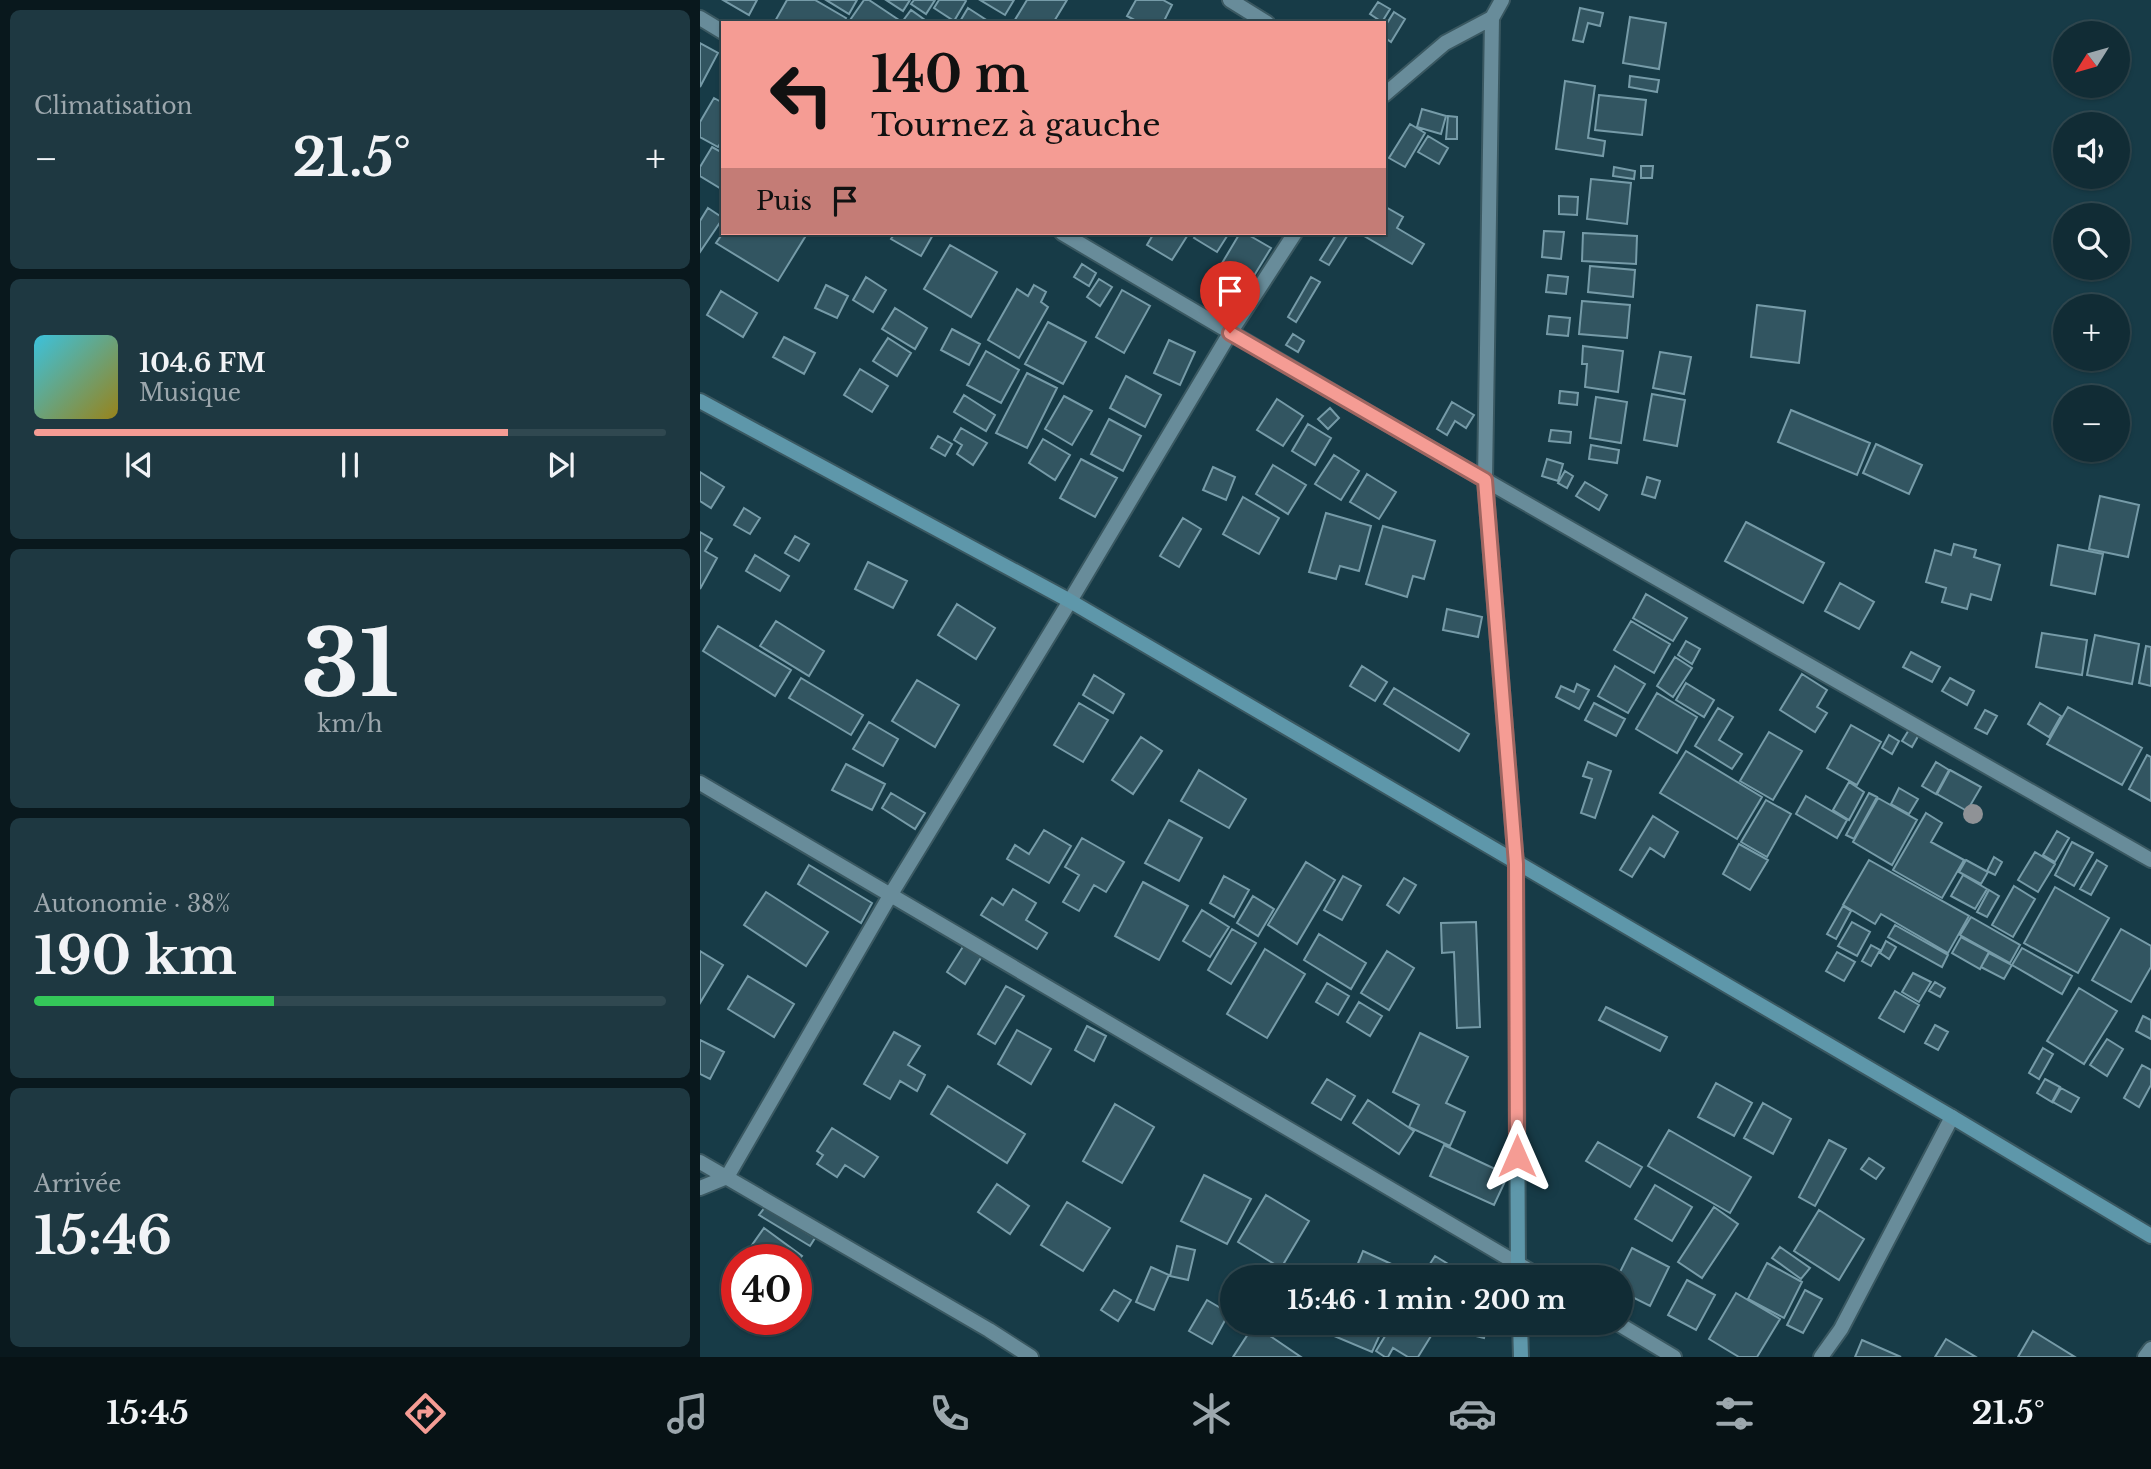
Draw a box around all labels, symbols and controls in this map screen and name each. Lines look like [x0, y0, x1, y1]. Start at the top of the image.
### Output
north arrow [2053, 21, 2130, 98]
map controls [2053, 21, 2130, 462]
text: 140 m [871, 44, 1029, 105]
icon: left [756, 49, 847, 140]
text: Climatisation [34, 92, 192, 120]
text: Tournez à gauche [871, 105, 1161, 145]
button: sound [2053, 112, 2130, 189]
text: 21.5° [292, 126, 411, 190]
text: − [34, 135, 58, 182]
text: + [645, 135, 666, 182]
icon: arrive [826, 182, 864, 220]
text: Puis [756, 185, 812, 217]
button: search [2053, 203, 2130, 280]
pin [1200, 261, 1260, 333]
icon: arrive [1211, 272, 1249, 310]
button: + [2053, 294, 2130, 371]
text: 104.6 FM [139, 347, 266, 379]
text: Musique [139, 379, 241, 407]
button: − [2053, 385, 2130, 462]
icon: previous [120, 446, 158, 484]
icon: pause [331, 446, 369, 484]
icon: next [542, 446, 580, 484]
text: 31 [301, 608, 399, 721]
text: km/h [317, 710, 383, 738]
text: Autonomie · 38% [34, 890, 231, 918]
text: 190 km [34, 924, 237, 988]
position arrow [1480, 1119, 1554, 1193]
text: Arrivée [34, 1170, 121, 1198]
text: 15:46 [34, 1204, 172, 1268]
speed limit sign: 40 [721, 1244, 812, 1335]
text: 15:46 · 1 min · 200 m [1287, 1284, 1566, 1316]
icon: directions [401, 1389, 450, 1438]
icon: music [663, 1389, 712, 1438]
icon: phone [925, 1389, 974, 1438]
icon: climate [1187, 1389, 1236, 1438]
icon: car [1448, 1389, 1497, 1438]
icon: filters [1710, 1389, 1759, 1438]
text: 15:45 [106, 1393, 189, 1433]
text: 21.5° [1972, 1393, 2045, 1433]

